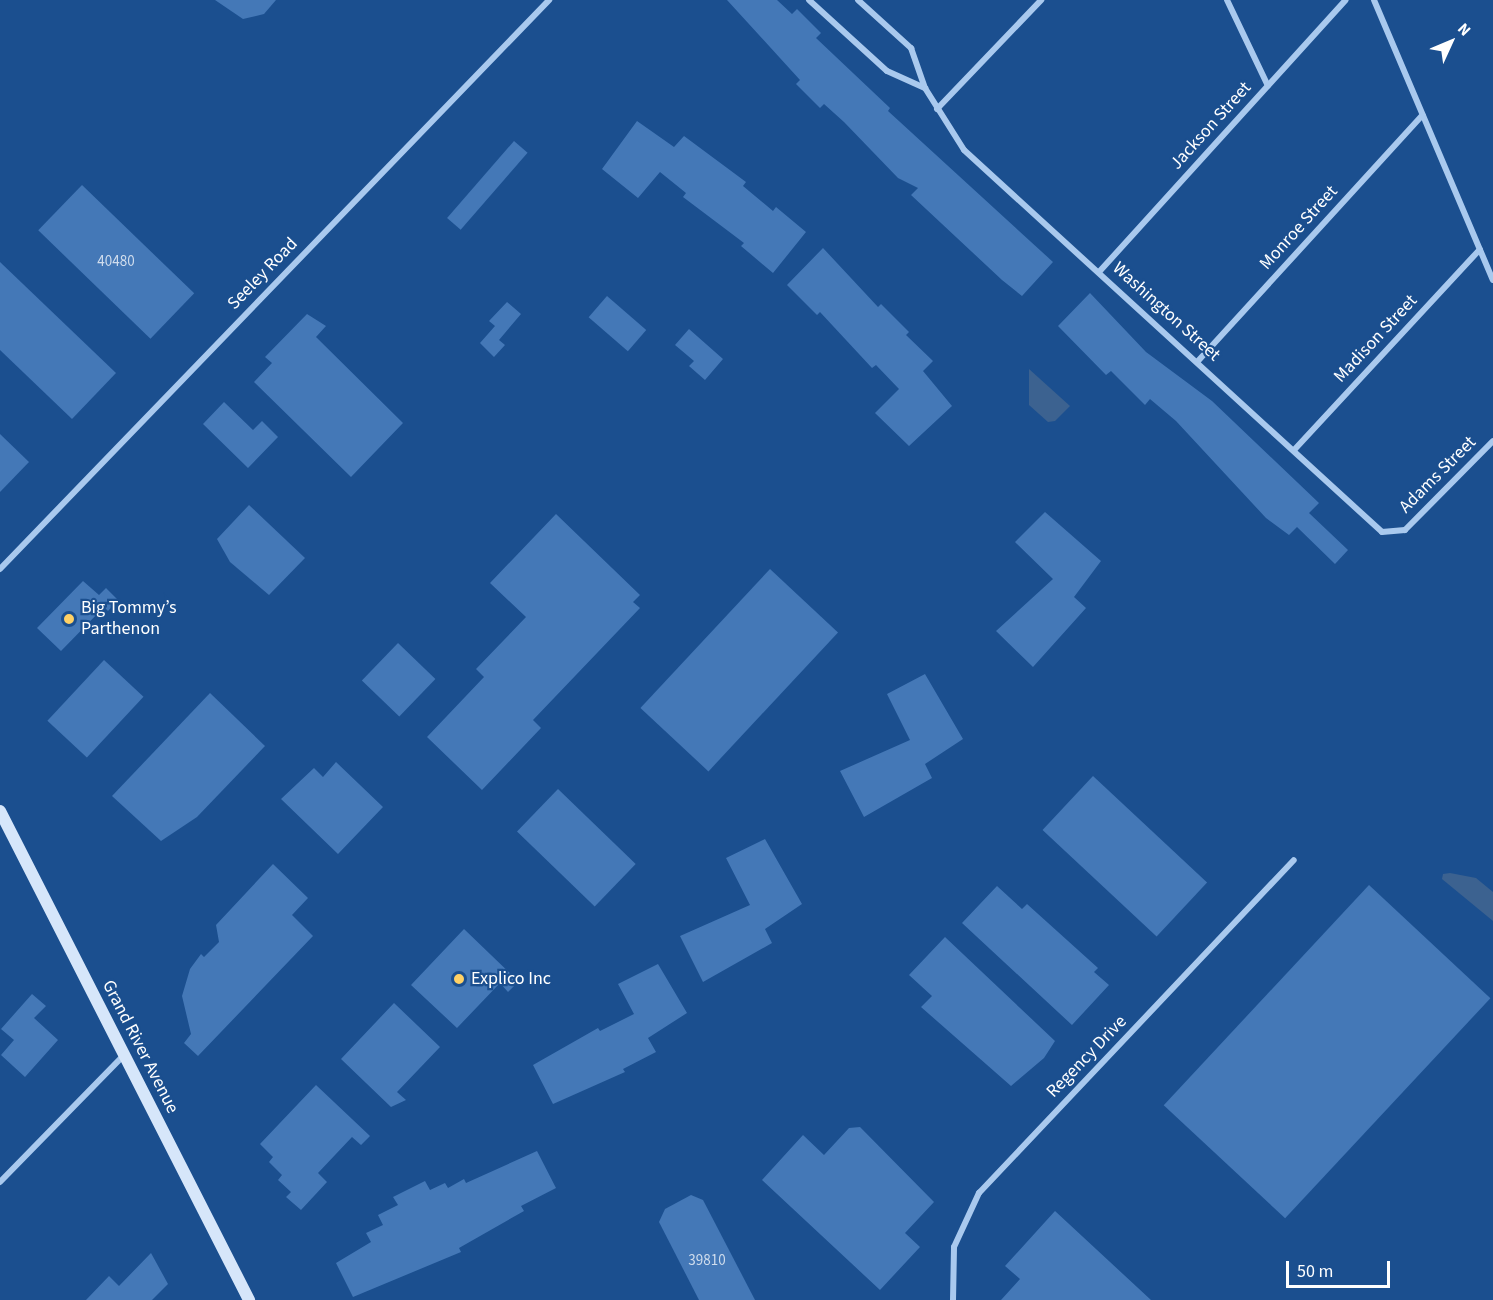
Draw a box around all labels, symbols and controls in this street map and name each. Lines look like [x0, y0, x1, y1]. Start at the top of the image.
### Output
north arrow [1421, 12, 1481, 72]
text: N [1452, 18, 1476, 41]
street label: Jackson Street [1166, 78, 1256, 174]
street label: Monroe Street [1255, 181, 1343, 275]
street label: Seeley Road [223, 234, 303, 314]
house number: 40480 [97, 253, 135, 271]
street label: Washington Street [1108, 258, 1224, 366]
street label: Madison Street [1330, 291, 1422, 387]
street label: Adams Street [1395, 432, 1481, 518]
place label: Big Tommy’s Parthenon [81, 598, 177, 640]
marker: Big Tommy’s Parthenon [62, 612, 76, 626]
place label: Explico Inc [471, 968, 551, 990]
marker: Explico Inc [452, 972, 466, 986]
street label: Grand River Avenue [97, 977, 183, 1117]
street label: Regency Drive [1043, 1011, 1131, 1103]
scale bar [1289, 1249, 1392, 1287]
house number: 39810 [688, 1252, 726, 1270]
text: 50 m [1297, 1259, 1333, 1284]

